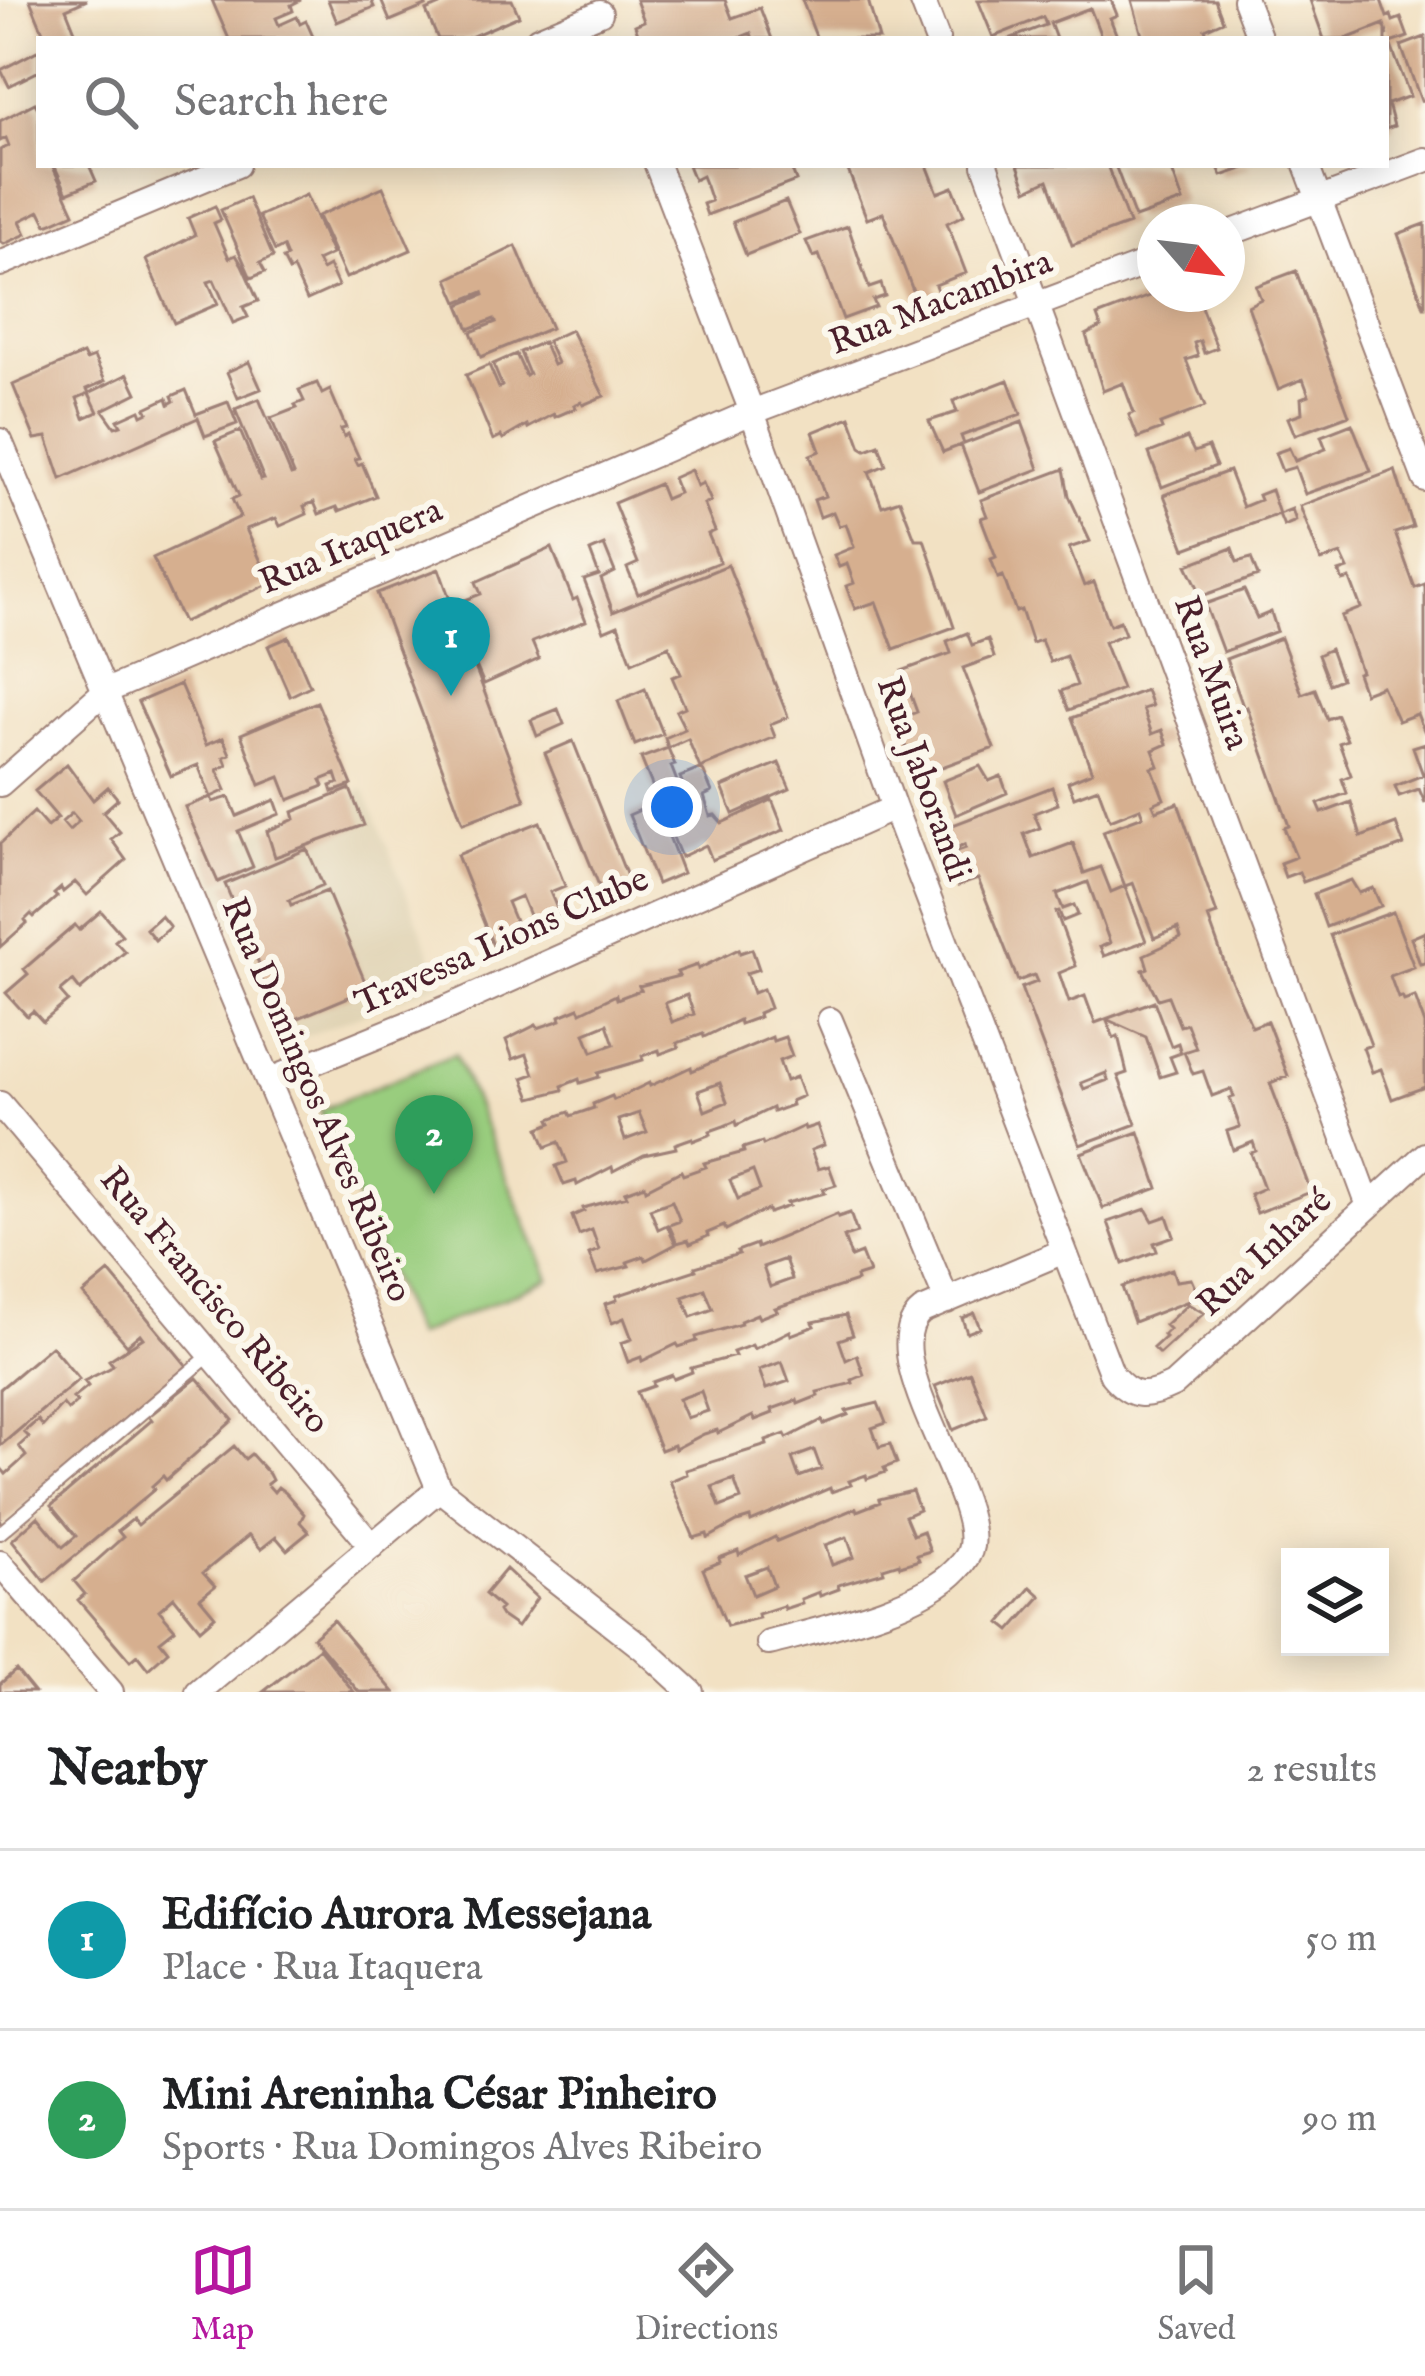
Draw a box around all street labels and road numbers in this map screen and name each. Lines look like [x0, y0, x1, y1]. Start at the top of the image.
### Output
street label: Rua Macambira [823, 239, 1059, 367]
street label: Rua Itaquera [253, 488, 450, 606]
street label: Rua Muira [1162, 590, 1260, 756]
street label: Rua Jaborandi [865, 671, 981, 887]
street label: Travessa Lions Clube [348, 857, 656, 1027]
street label: Rua Domingos Alves Ribeiro [210, 891, 422, 1309]
street label: Rua Francisco Ribeiro [89, 1158, 339, 1444]
street label: Rua Inharé [1188, 1179, 1342, 1327]

